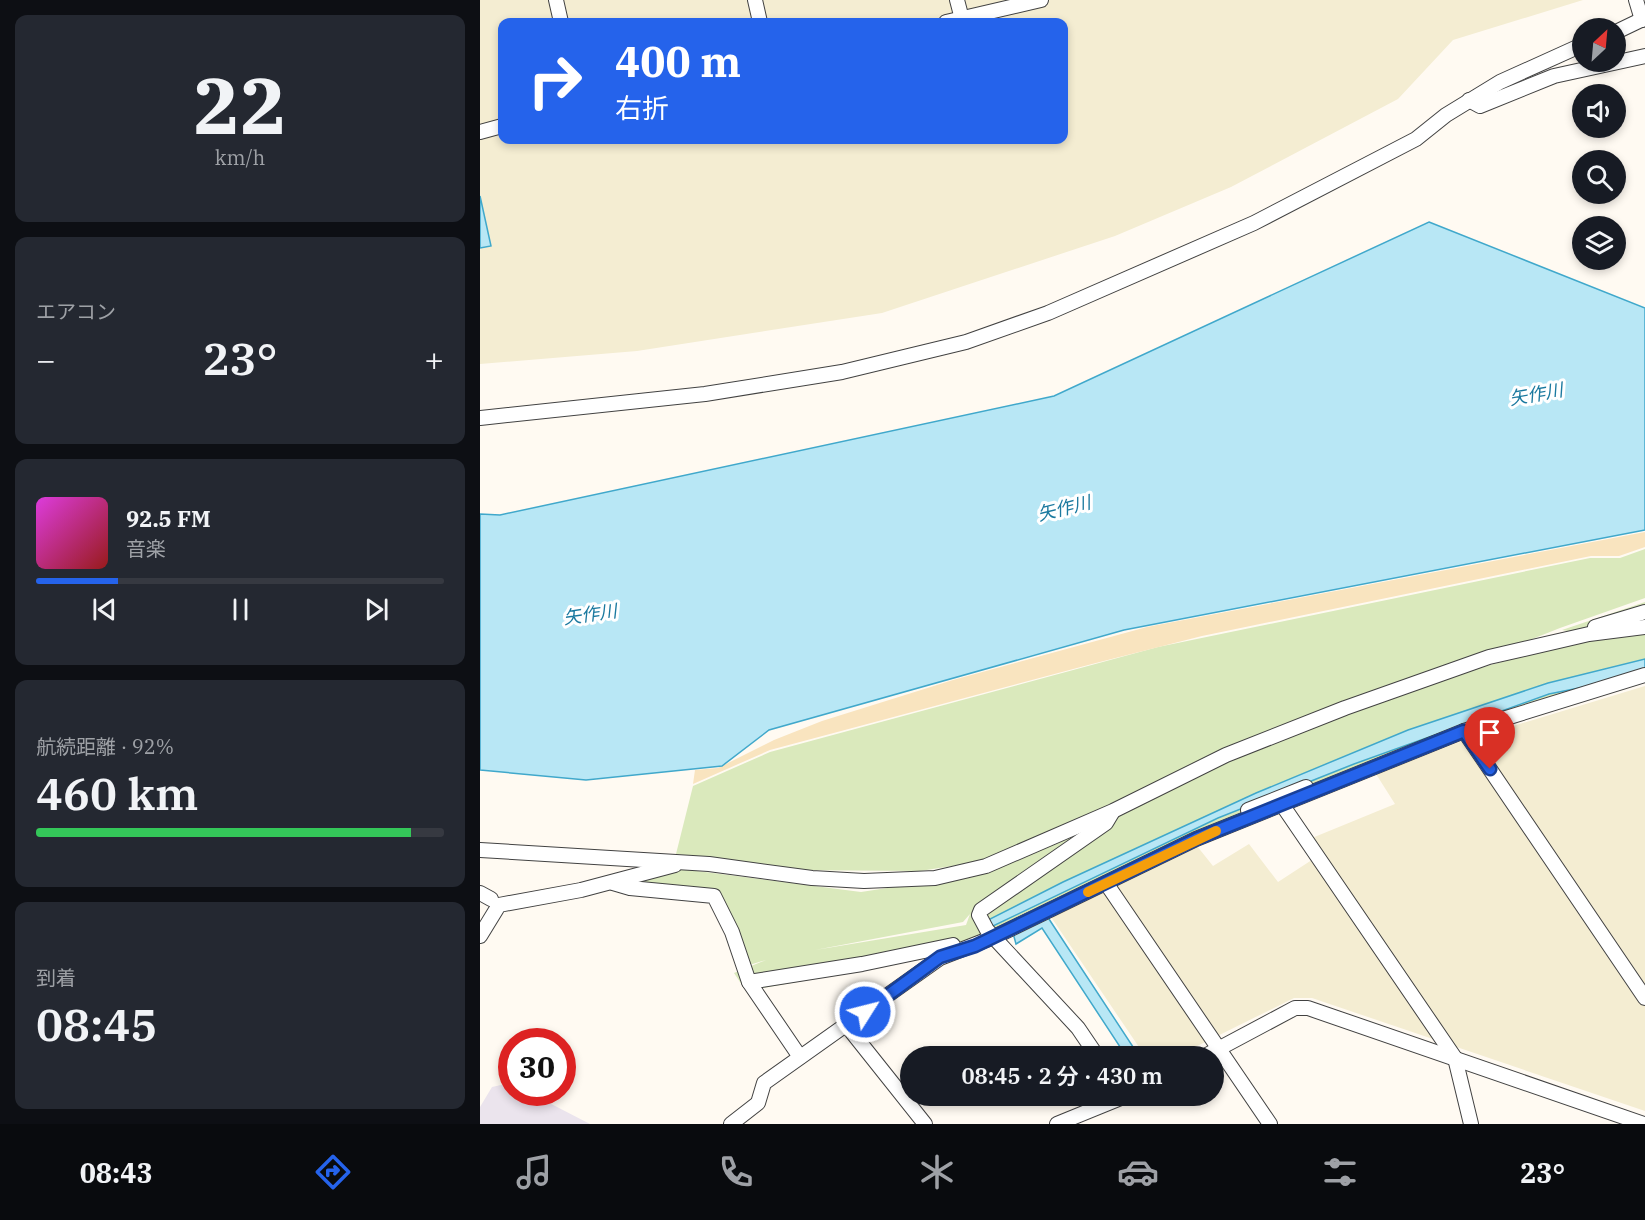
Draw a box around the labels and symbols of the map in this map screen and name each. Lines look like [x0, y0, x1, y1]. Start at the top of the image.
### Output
north arrow [1572, 18, 1626, 72]
water label: 矢作川 [1507, 378, 1567, 410]
water label: 矢作川 [1035, 490, 1095, 526]
water label: 矢作川 [562, 599, 620, 629]
pin [1464, 707, 1515, 769]
position arrow [833, 980, 897, 1044]
speed limit sign: 30 [498, 1028, 576, 1106]

